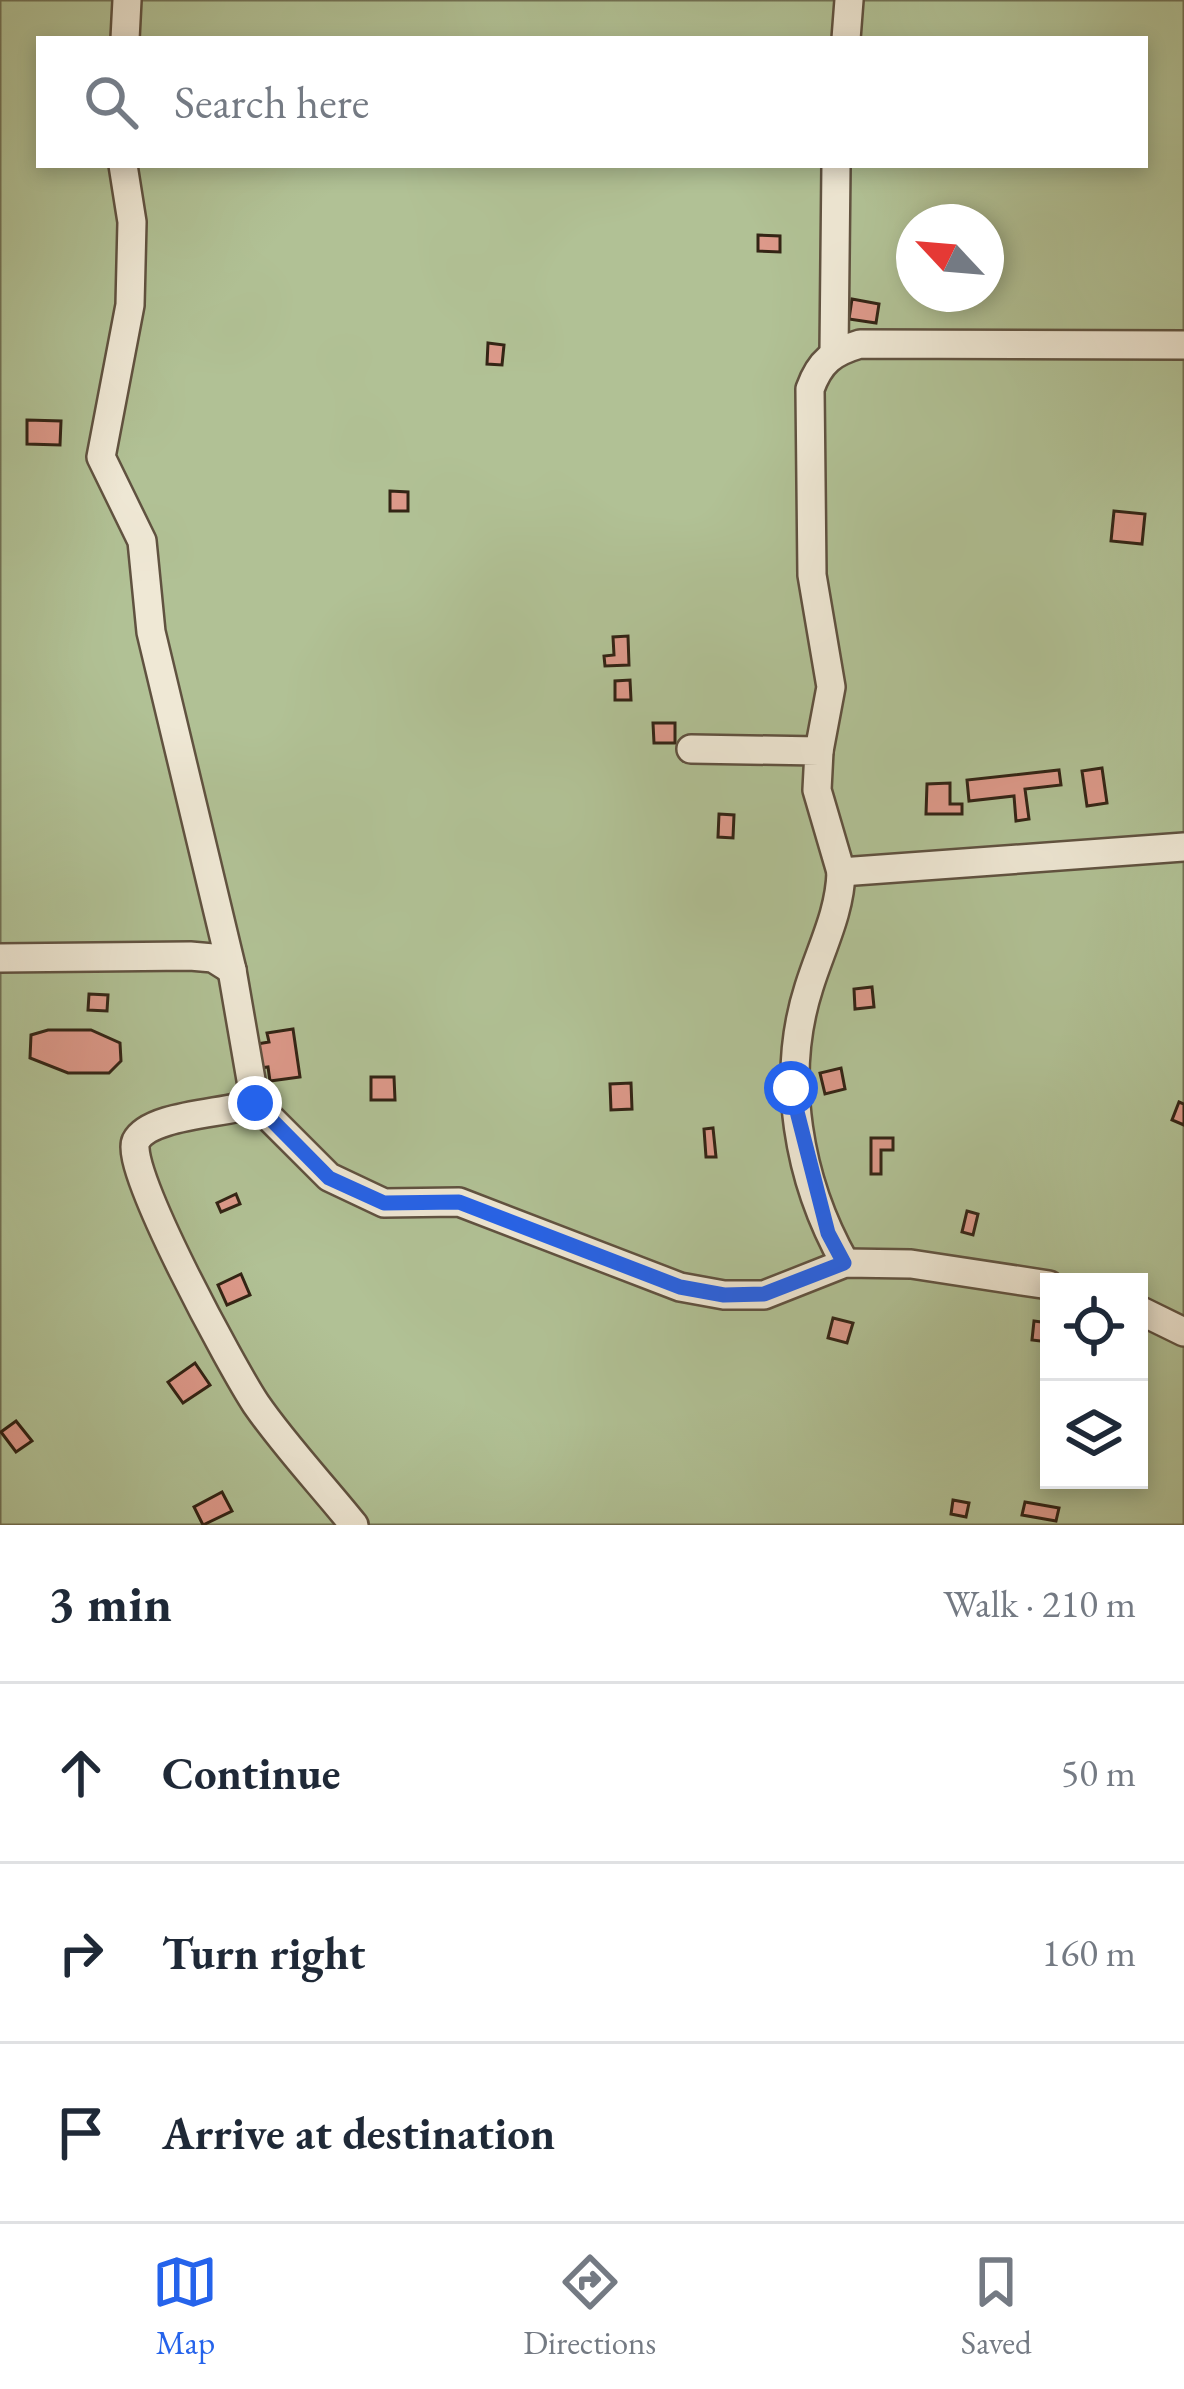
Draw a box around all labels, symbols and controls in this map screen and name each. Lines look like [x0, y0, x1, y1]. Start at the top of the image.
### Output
search box [36, 36, 1148, 168]
icon: search [78, 69, 144, 135]
text: Search here [174, 73, 369, 131]
north arrow [896, 204, 1004, 312]
route start [764, 1061, 818, 1115]
route end [228, 1076, 282, 1130]
map controls [1040, 1273, 1148, 1489]
button: locate [1040, 1273, 1148, 1381]
button: layers [1040, 1381, 1148, 1489]
text: 3 min [48, 1570, 172, 1636]
text: Walk · 210 m [943, 1578, 1136, 1629]
icon: ahead [48, 1740, 114, 1806]
text: Continue [162, 1744, 340, 1802]
text: 50 m [1060, 1747, 1136, 1798]
icon: right [48, 1920, 114, 1986]
text: Turn right [162, 1924, 365, 1982]
text: 160 m [1042, 1927, 1136, 1978]
icon: arrive [48, 2100, 114, 2166]
text: Arrive at destination [162, 2104, 555, 2162]
tab: Map [152, 2249, 218, 2364]
tab: Directions [523, 2249, 656, 2364]
tab: Saved [961, 2249, 1032, 2364]

